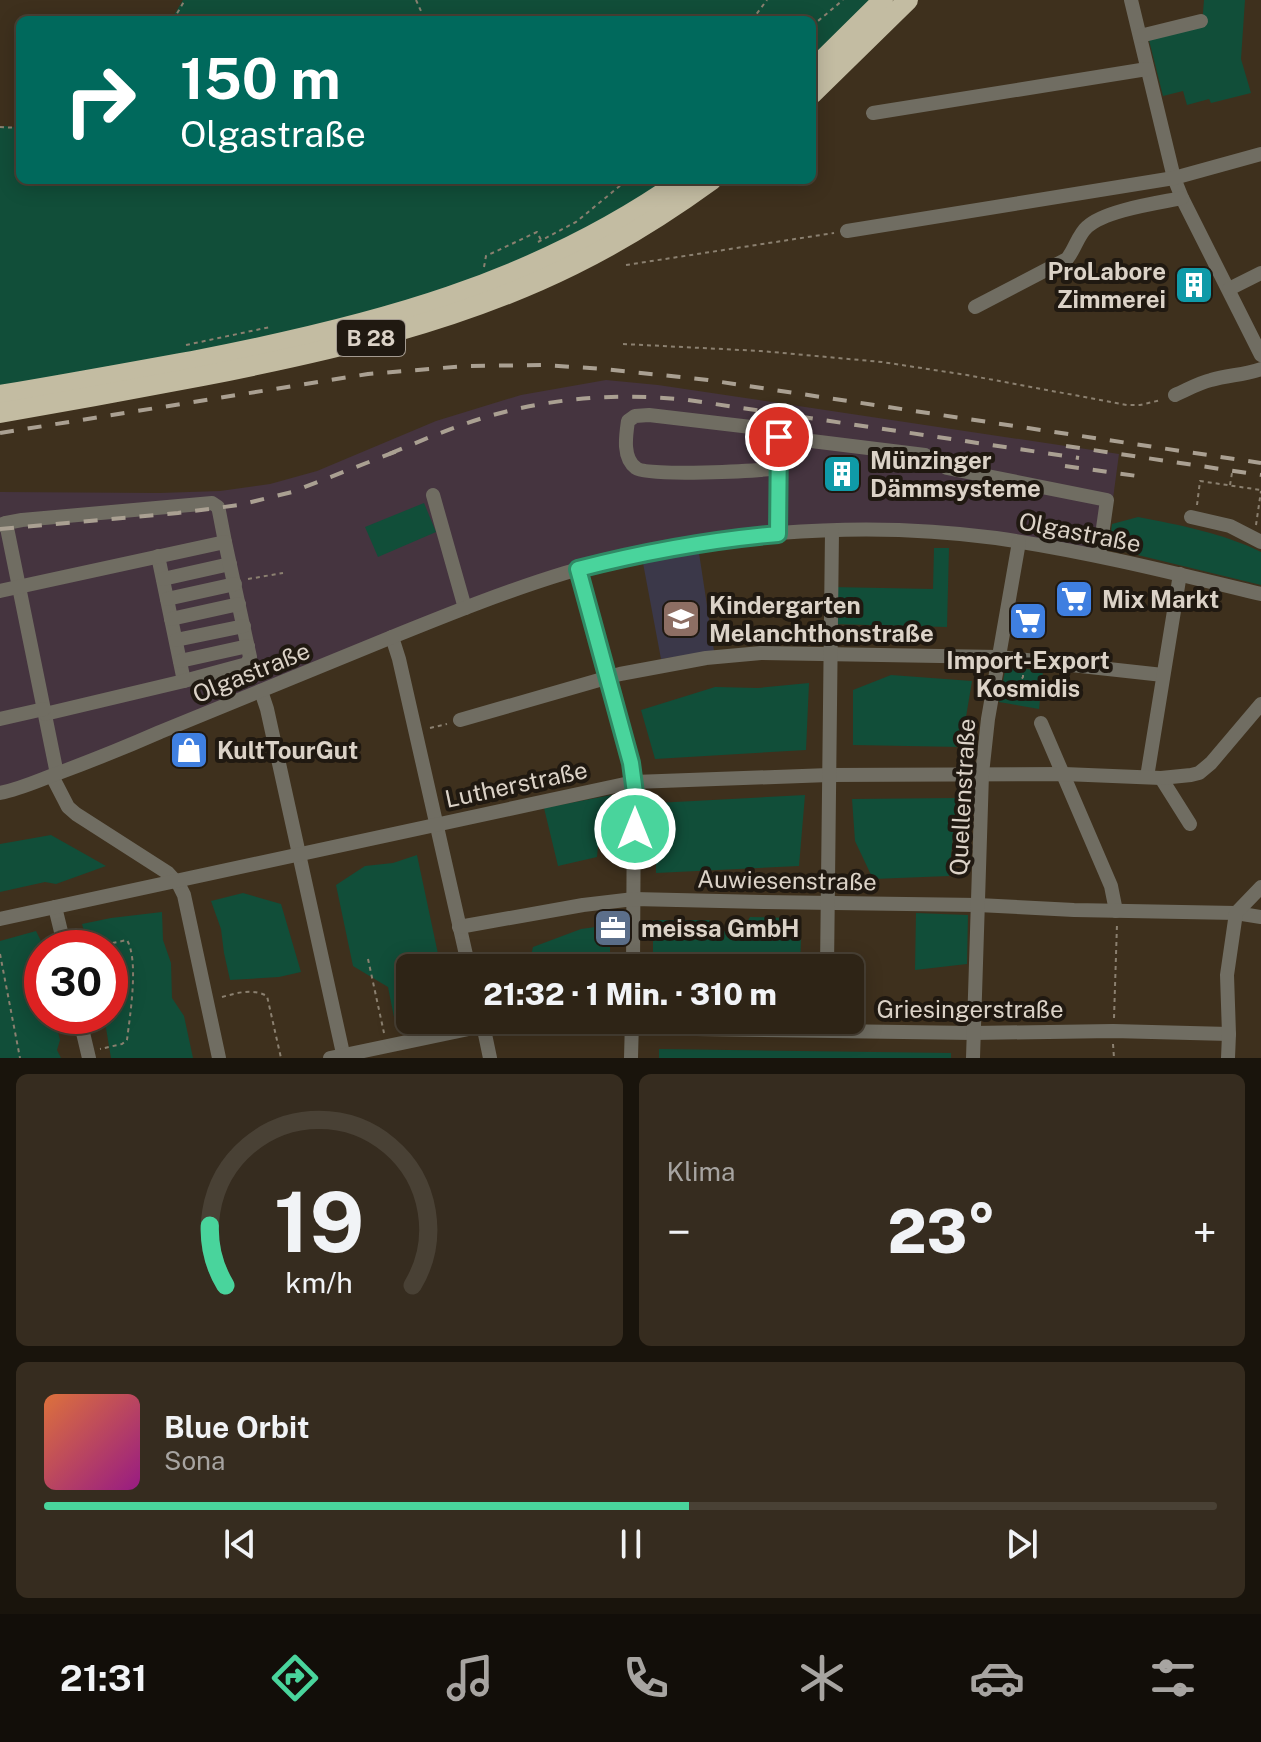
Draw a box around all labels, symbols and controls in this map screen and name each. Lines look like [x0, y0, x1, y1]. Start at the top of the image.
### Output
text: 150 m [180, 46, 341, 112]
icon: right [48, 48, 152, 152]
text: Olgastraße [180, 113, 366, 155]
place label: ProLabore Zimmerei [1048, 257, 1166, 313]
building icon: ProLabore Zimmerei [1173, 264, 1215, 306]
road number: B 28 [337, 320, 405, 356]
pin [745, 403, 813, 471]
icon: arrive [757, 415, 801, 459]
place label: Münzinger Dämmsysteme [870, 446, 1041, 502]
building icon: Münzinger Dämmsysteme [821, 453, 863, 495]
street label: Olgastraße [1017, 506, 1143, 558]
supermarket icon: Mix Markt [1053, 578, 1095, 620]
place label: Mix Markt [1102, 585, 1219, 613]
place label: Kindergarten Melanchthonstraße [709, 591, 934, 647]
school or university icon: Kindergarten Melanchthonstraße [660, 598, 702, 640]
supermarket icon: Import-Export Kosmidis [1007, 600, 1049, 642]
street label: Olgastraße [188, 636, 314, 708]
place label: Import-Export Kosmidis [946, 646, 1110, 702]
street label: Quellenstraße [944, 718, 980, 876]
shop icon: KultTourGut [168, 729, 210, 771]
place label: KultTourGut [217, 736, 358, 764]
street label: Lutherstraße [442, 755, 590, 813]
position arrow [593, 787, 677, 871]
street label: Auwiesenstraße [697, 864, 877, 896]
office icon: meissa GmbH [592, 907, 634, 949]
place label: meissa GmbH [641, 914, 800, 942]
speed limit sign: 30 [24, 930, 128, 1034]
text: 21:32 · 1 Min. · 310 m [483, 976, 777, 1012]
street label: Griesingerstraße [876, 995, 1064, 1023]
text: Klima [667, 1156, 735, 1187]
text: 19 [274, 1173, 364, 1271]
text: 23° [887, 1196, 996, 1267]
text: − [667, 1206, 691, 1258]
text: + [1193, 1206, 1217, 1258]
text: km/h [286, 1266, 353, 1299]
text: Blue Orbit [164, 1409, 310, 1445]
text: Sona [164, 1445, 225, 1476]
icon: previous [218, 1522, 262, 1566]
icon: pause [609, 1522, 653, 1566]
icon: next [1000, 1522, 1044, 1566]
icon: directions [267, 1650, 323, 1706]
icon: music [442, 1650, 498, 1706]
icon: phone [618, 1650, 674, 1706]
icon: climate [794, 1650, 850, 1706]
icon: car [969, 1650, 1025, 1706]
icon: filters [1145, 1650, 1201, 1706]
text: 21:31 [60, 1657, 147, 1699]

